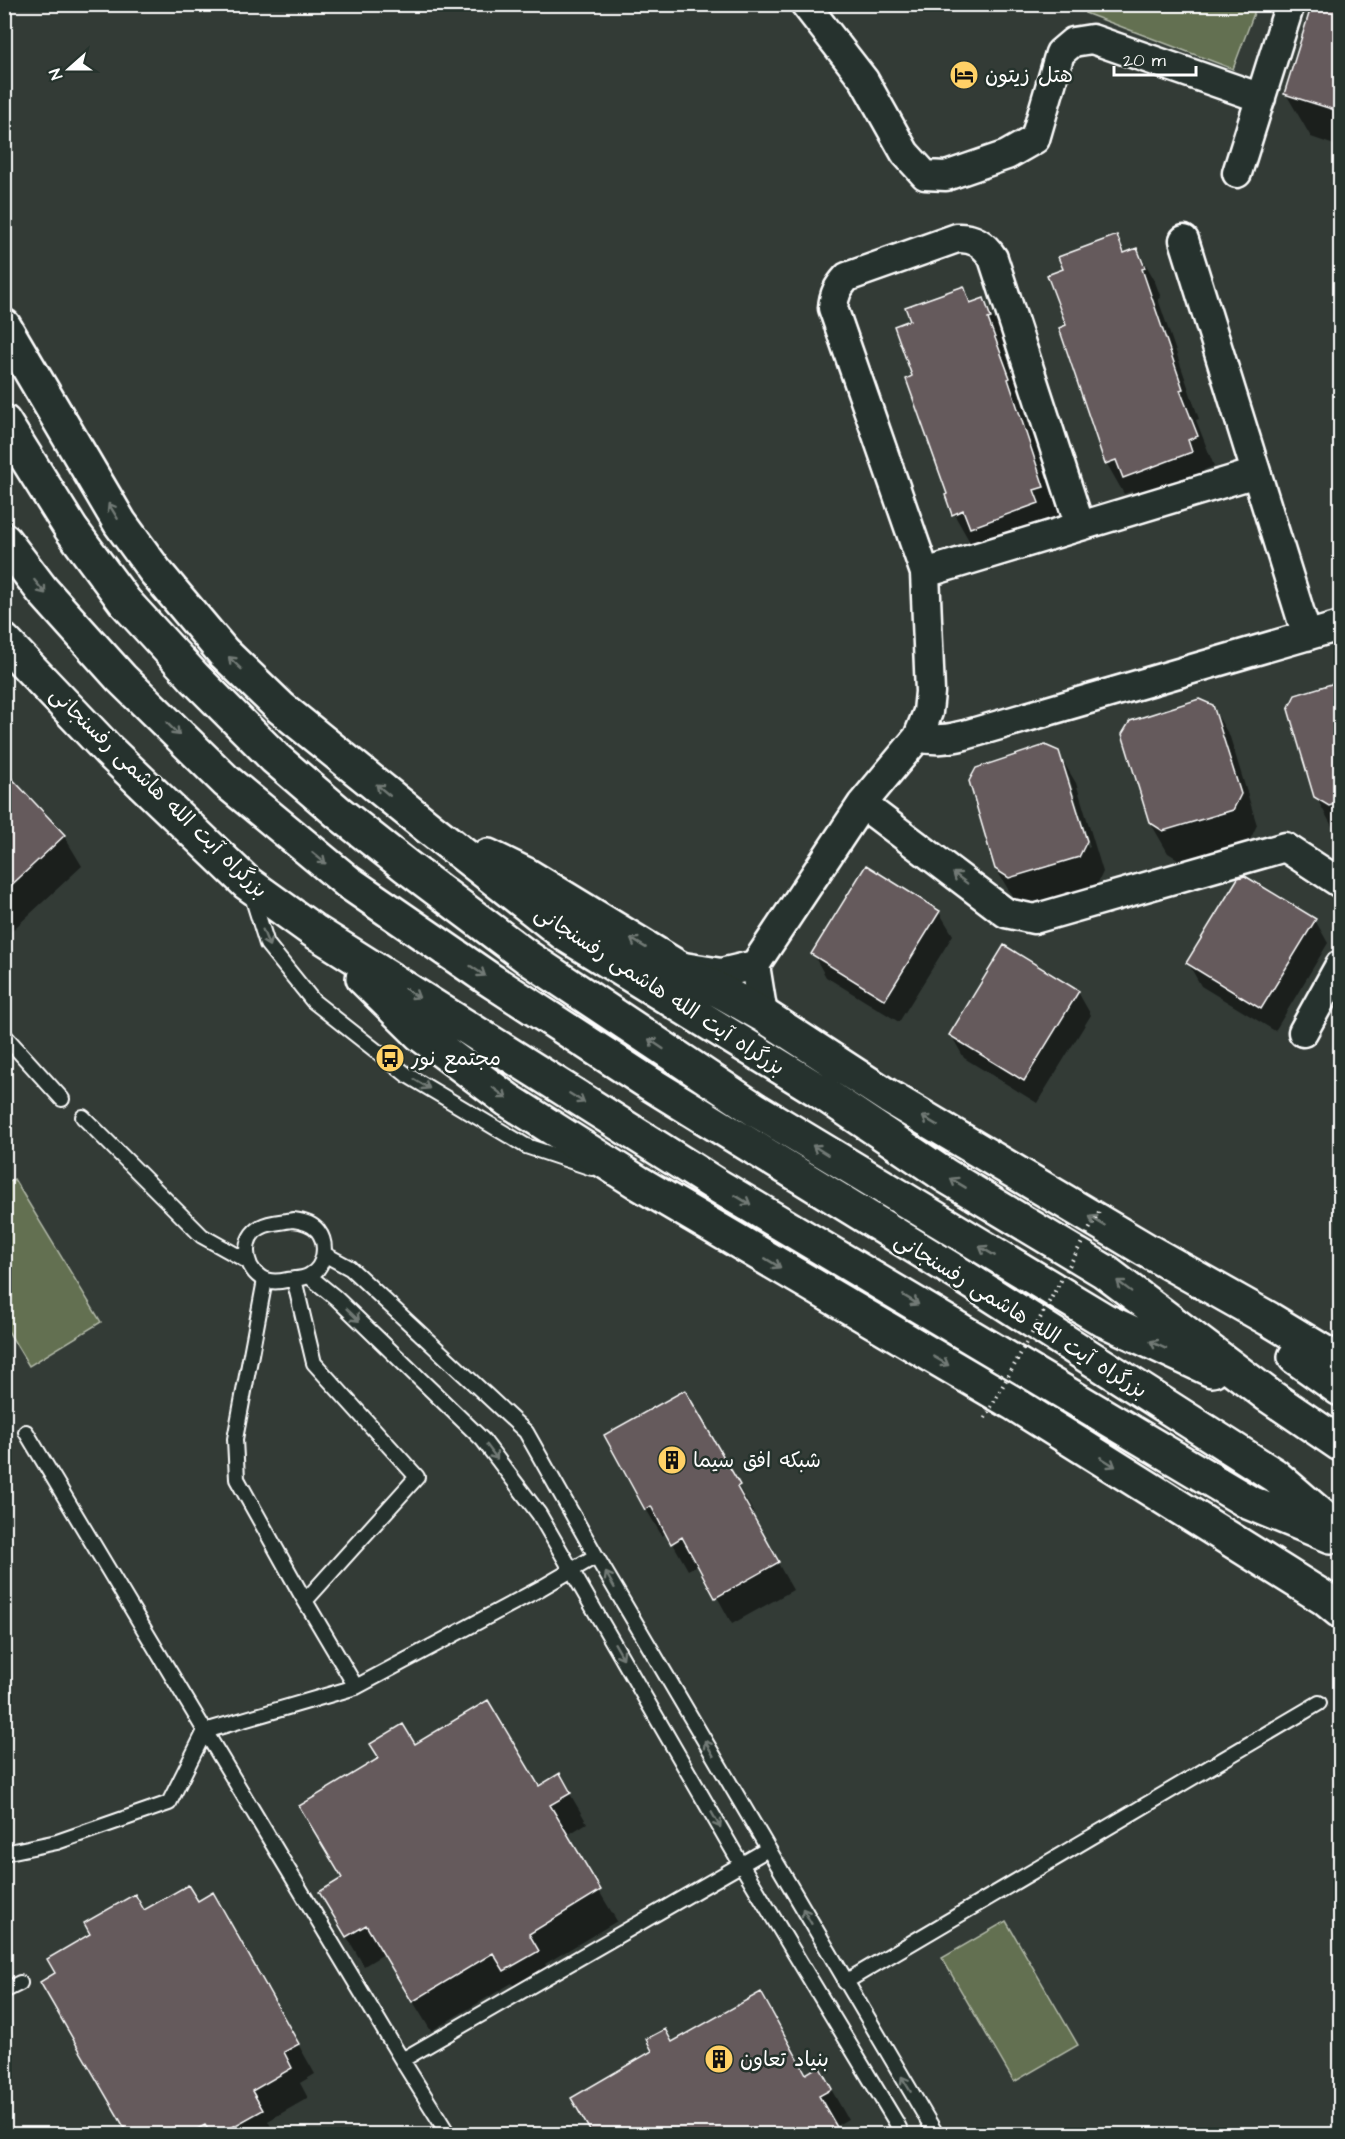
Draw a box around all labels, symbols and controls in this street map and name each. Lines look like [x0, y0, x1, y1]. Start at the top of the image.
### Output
north arrow [39, 39, 99, 99]
scale bar [1114, 39, 1196, 77]
text: 20 m [1123, 48, 1166, 73]
hotel icon: هتل زیتون [948, 59, 980, 91]
place label: هتل زیتون [985, 61, 1073, 90]
text: N [44, 65, 68, 83]
one-way arrow [107, 503, 119, 520]
one-way arrow [34, 579, 47, 595]
one-way arrow [227, 656, 242, 671]
street label: بزرگراه آیت الله هاشمی رفسنجانی [43, 680, 274, 904]
one-way arrow [166, 722, 181, 737]
one-way arrow [376, 783, 391, 797]
one-way arrow [311, 851, 326, 865]
one-way arrow [952, 871, 968, 884]
street label: بزرگراه آیت الله هاشمی رفسنجانی [529, 899, 790, 1082]
one-way arrow [261, 929, 272, 947]
one-way arrow [630, 936, 647, 948]
one-way arrow [469, 965, 486, 977]
one-way arrow [404, 987, 421, 1000]
one-way arrow [649, 1038, 665, 1050]
bus stop icon: مجتمع نور [374, 1042, 406, 1074]
place label: مجتمع نور [410, 1044, 501, 1073]
one-way arrow [413, 1078, 430, 1090]
one-way arrow [491, 1087, 507, 1100]
one-way arrow [568, 1092, 585, 1104]
one-way arrow [922, 1115, 939, 1127]
one-way arrow [812, 1143, 829, 1155]
one-way arrow [950, 1177, 967, 1189]
one-way arrow [734, 1195, 751, 1207]
one-way arrow [1089, 1215, 1106, 1227]
street label: بزرگراه آیت الله هاشمی رفسنجانی [889, 1226, 1153, 1405]
one-way arrow [979, 1244, 996, 1256]
one-way arrow [764, 1257, 781, 1269]
one-way arrow [1116, 1280, 1132, 1293]
one-way arrow [902, 1295, 919, 1307]
one-way arrow [345, 1307, 360, 1321]
one-way arrow [1149, 1338, 1167, 1350]
one-way arrow [932, 1355, 949, 1367]
one-way arrow [485, 1443, 498, 1459]
building icon: شبکه افق سیما [656, 1444, 688, 1476]
place label: شبکه افق سیما [693, 1446, 821, 1475]
one-way arrow [1099, 1456, 1116, 1468]
one-way arrow [604, 1572, 616, 1589]
one-way arrow [613, 1642, 625, 1659]
one-way arrow [703, 1740, 715, 1757]
one-way arrow [710, 1811, 722, 1828]
one-way arrow [801, 1908, 813, 1925]
building icon: بنیاد تعاون [703, 2043, 735, 2075]
place label: بنیاد تعاون [740, 2045, 829, 2074]
one-way arrow [900, 2076, 912, 2093]

